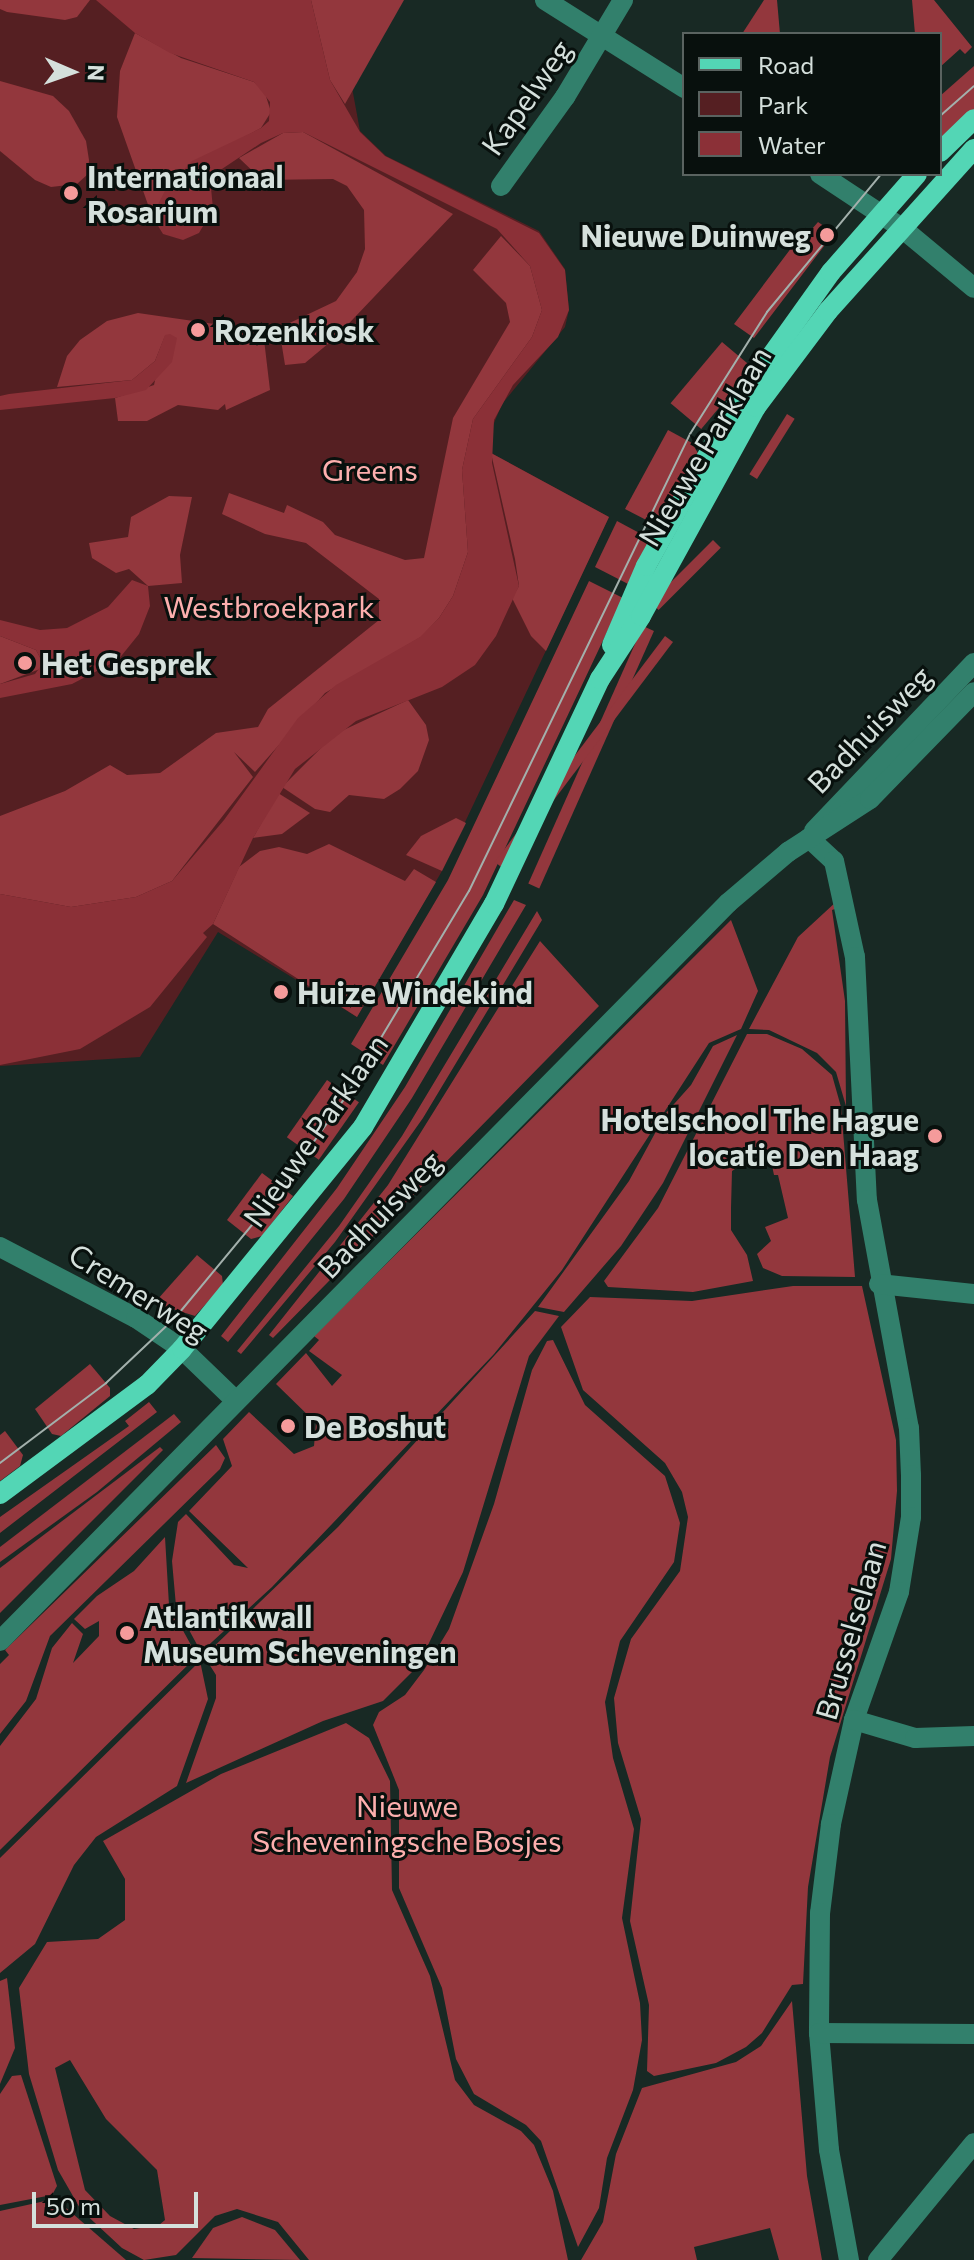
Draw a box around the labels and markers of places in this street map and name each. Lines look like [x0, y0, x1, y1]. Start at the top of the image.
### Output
place label: Internationaal Rosarium [87, 158, 284, 228]
marker: Internationaal Rosarium [62, 184, 80, 202]
place label: Nieuwe Duinweg [580, 217, 811, 253]
marker: Nieuwe Duinweg [818, 226, 836, 244]
place label: Rozenkiosk [214, 312, 374, 348]
marker: Rozenkiosk [189, 321, 207, 339]
place label: Het Gesprek [41, 645, 212, 681]
marker: Het Gesprek [16, 654, 34, 672]
place label: Huize Windekind [297, 974, 533, 1010]
marker: Huize Windekind [272, 983, 290, 1001]
place label: Hotelschool The Hague locatie Den Haag [601, 1101, 919, 1172]
marker: Hotelschool The Hague locatie Den Haag [926, 1127, 944, 1145]
place label: De Boshut [304, 1408, 446, 1444]
marker: De Boshut [279, 1417, 297, 1435]
place label: Atlantikwall Museum Scheveningen [143, 1598, 457, 1668]
marker: Atlantikwall Museum Scheveningen [118, 1624, 136, 1642]

